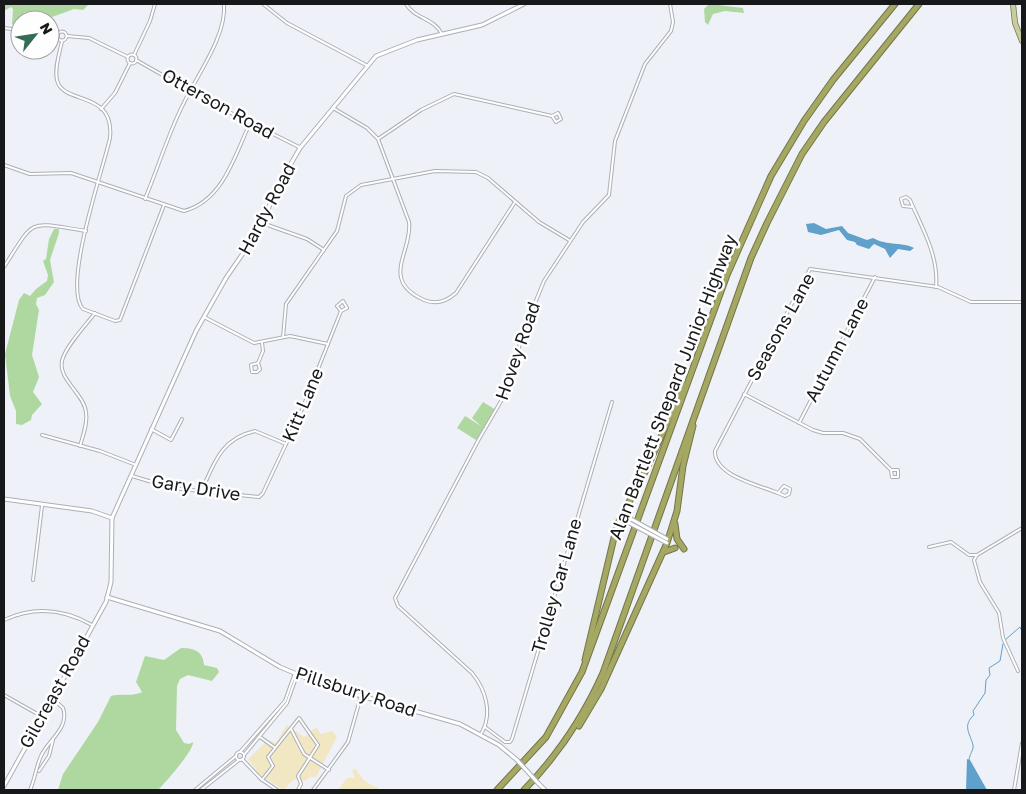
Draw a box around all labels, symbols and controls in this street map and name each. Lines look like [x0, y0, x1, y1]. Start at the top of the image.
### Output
north arrow [10, 10, 60, 60]
text: N [37, 19, 57, 37]
street label: Otterson Road [158, 63, 278, 143]
street label: Hardy Road [233, 159, 299, 258]
street label: Alan Bartlett Shepard Junior Highway [604, 231, 741, 542]
street label: Seasons Lane [741, 269, 819, 384]
street label: Autumn Lane [800, 294, 873, 405]
street label: Hovey Road [490, 299, 544, 403]
street label: Kitt Lane [277, 364, 327, 445]
street label: Gary Drive [150, 469, 242, 505]
street label: Trolley Car Lane [526, 516, 586, 656]
street label: Gilcreast Road [14, 631, 94, 752]
street label: Pillsbury Road [293, 661, 420, 721]

